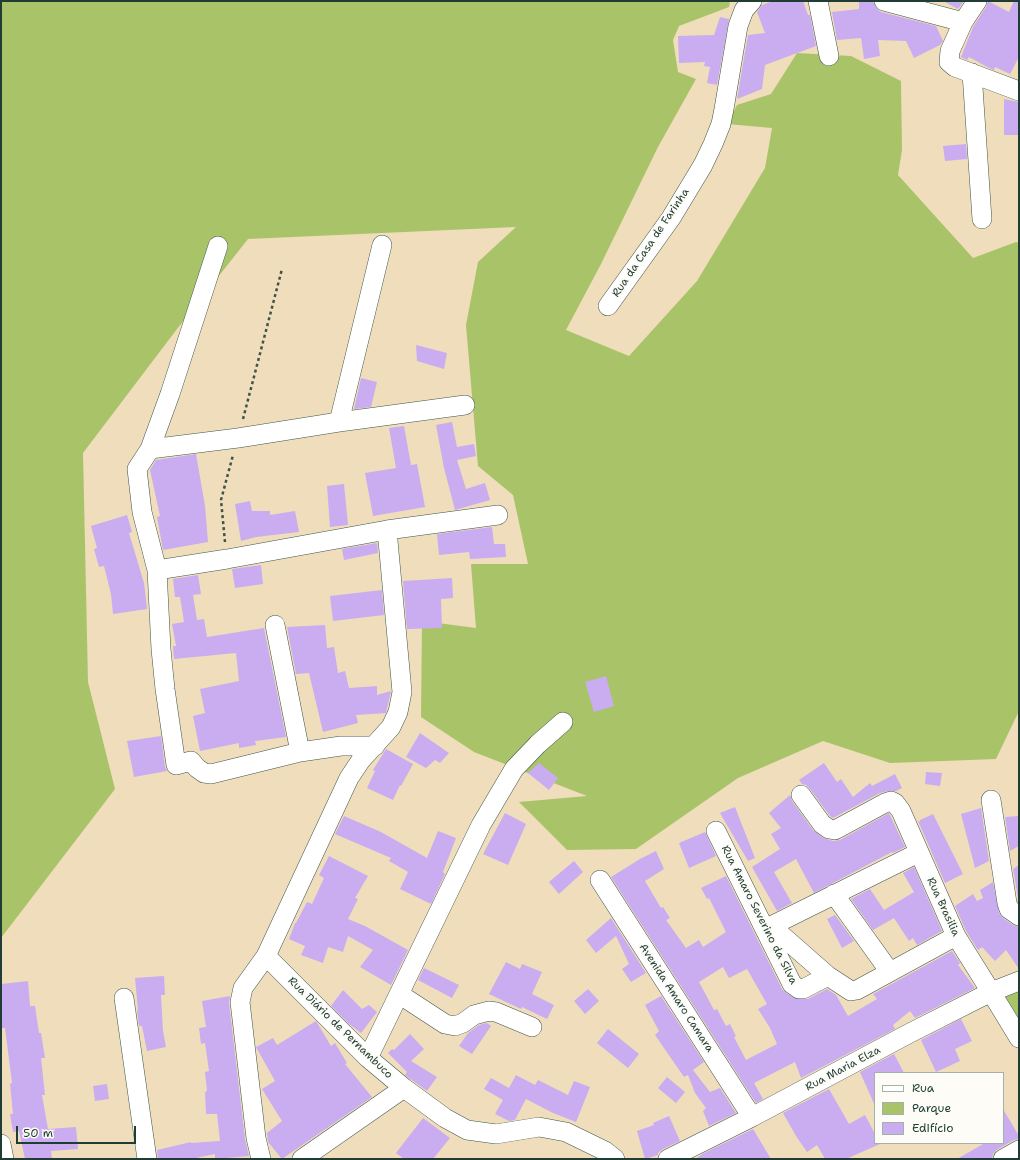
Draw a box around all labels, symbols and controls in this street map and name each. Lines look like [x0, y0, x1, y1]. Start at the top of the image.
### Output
street label: Rua da Casa de Farinha [610, 186, 692, 300]
street label: Rua Amaro Severino da Silva [718, 843, 800, 987]
street label: Rua Brasilia [924, 876, 962, 938]
street label: Avenida Amaro Camara [636, 941, 716, 1055]
street label: Rua Diário de Pernambuco [285, 974, 395, 1082]
street label: Rua Maria Elza [803, 1044, 883, 1094]
legend [874, 1072, 1004, 1144]
text: Rua [912, 1080, 934, 1096]
text: Parque [912, 1100, 951, 1116]
scale bar [18, 1118, 138, 1144]
text: Edifício [912, 1120, 953, 1136]
text: 50 m [23, 1125, 53, 1141]

